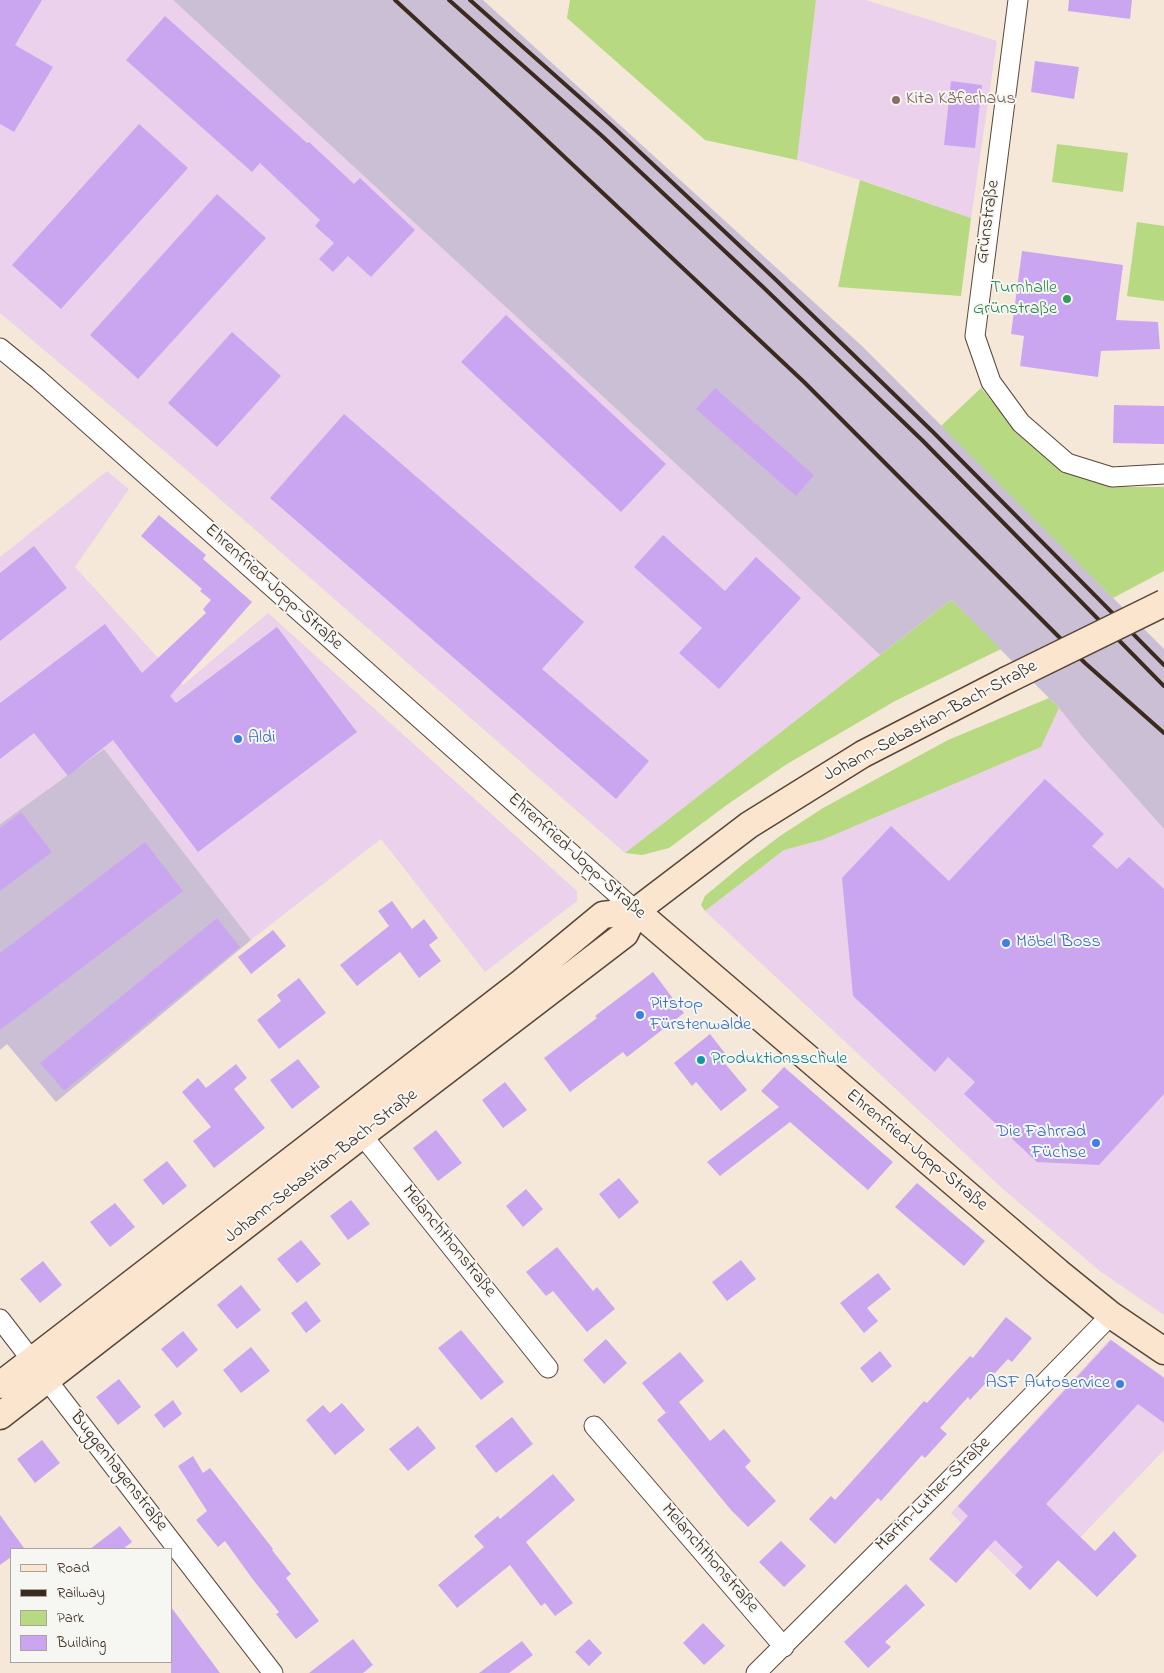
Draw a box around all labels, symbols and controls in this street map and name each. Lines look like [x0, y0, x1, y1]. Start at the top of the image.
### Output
place label: Kita Käferhaus [906, 89, 1016, 111]
marker: Kita Käferhaus [890, 94, 902, 106]
street label: Grünstraße [972, 179, 1006, 265]
place label: Turnhalle Grünstraße [973, 278, 1057, 320]
marker: Turnhalle Grünstraße [1061, 293, 1073, 305]
street label: Ehrenfried-Jopp-Straße [199, 520, 347, 656]
street label: Johann-Sebastian-Bach-Straße [821, 656, 1041, 788]
place label: Aldi [248, 728, 275, 750]
marker: Aldi [232, 733, 244, 745]
street label: Ehrenfried-Jopp-Straße [502, 789, 650, 925]
place label: Möbel Boss [1016, 932, 1101, 954]
marker: Möbel Boss [1000, 937, 1012, 949]
place label: Pitstop Fürstenwalde [650, 994, 751, 1036]
marker: Pitstop Fürstenwalde [634, 1009, 646, 1021]
place label: Produktionsschule [711, 1049, 847, 1071]
marker: Produktionsschule [695, 1054, 707, 1066]
street label: Johann-Sebastian-Bach-Straße [221, 1085, 423, 1249]
street label: Ehrenfried-Jopp-Straße [841, 1085, 991, 1217]
place label: Die Fahrrad Füchse [996, 1122, 1086, 1164]
marker: Die Fahrrad Füchse [1090, 1137, 1102, 1149]
street label: Melanchthonstraße [396, 1182, 500, 1302]
place label: ASF Autoservice [985, 1373, 1110, 1395]
marker: ASF Autoservice [1114, 1378, 1126, 1390]
street label: Buggenhagenstraße [64, 1408, 172, 1536]
street label: Martin-Luther-Straße [872, 1433, 996, 1557]
street label: Melanchthonstraße [656, 1500, 762, 1618]
legend [10, 1548, 172, 1663]
text: Road [57, 1557, 90, 1579]
text: Railway [57, 1582, 105, 1604]
text: Park [57, 1607, 84, 1629]
text: Building [57, 1632, 106, 1654]

